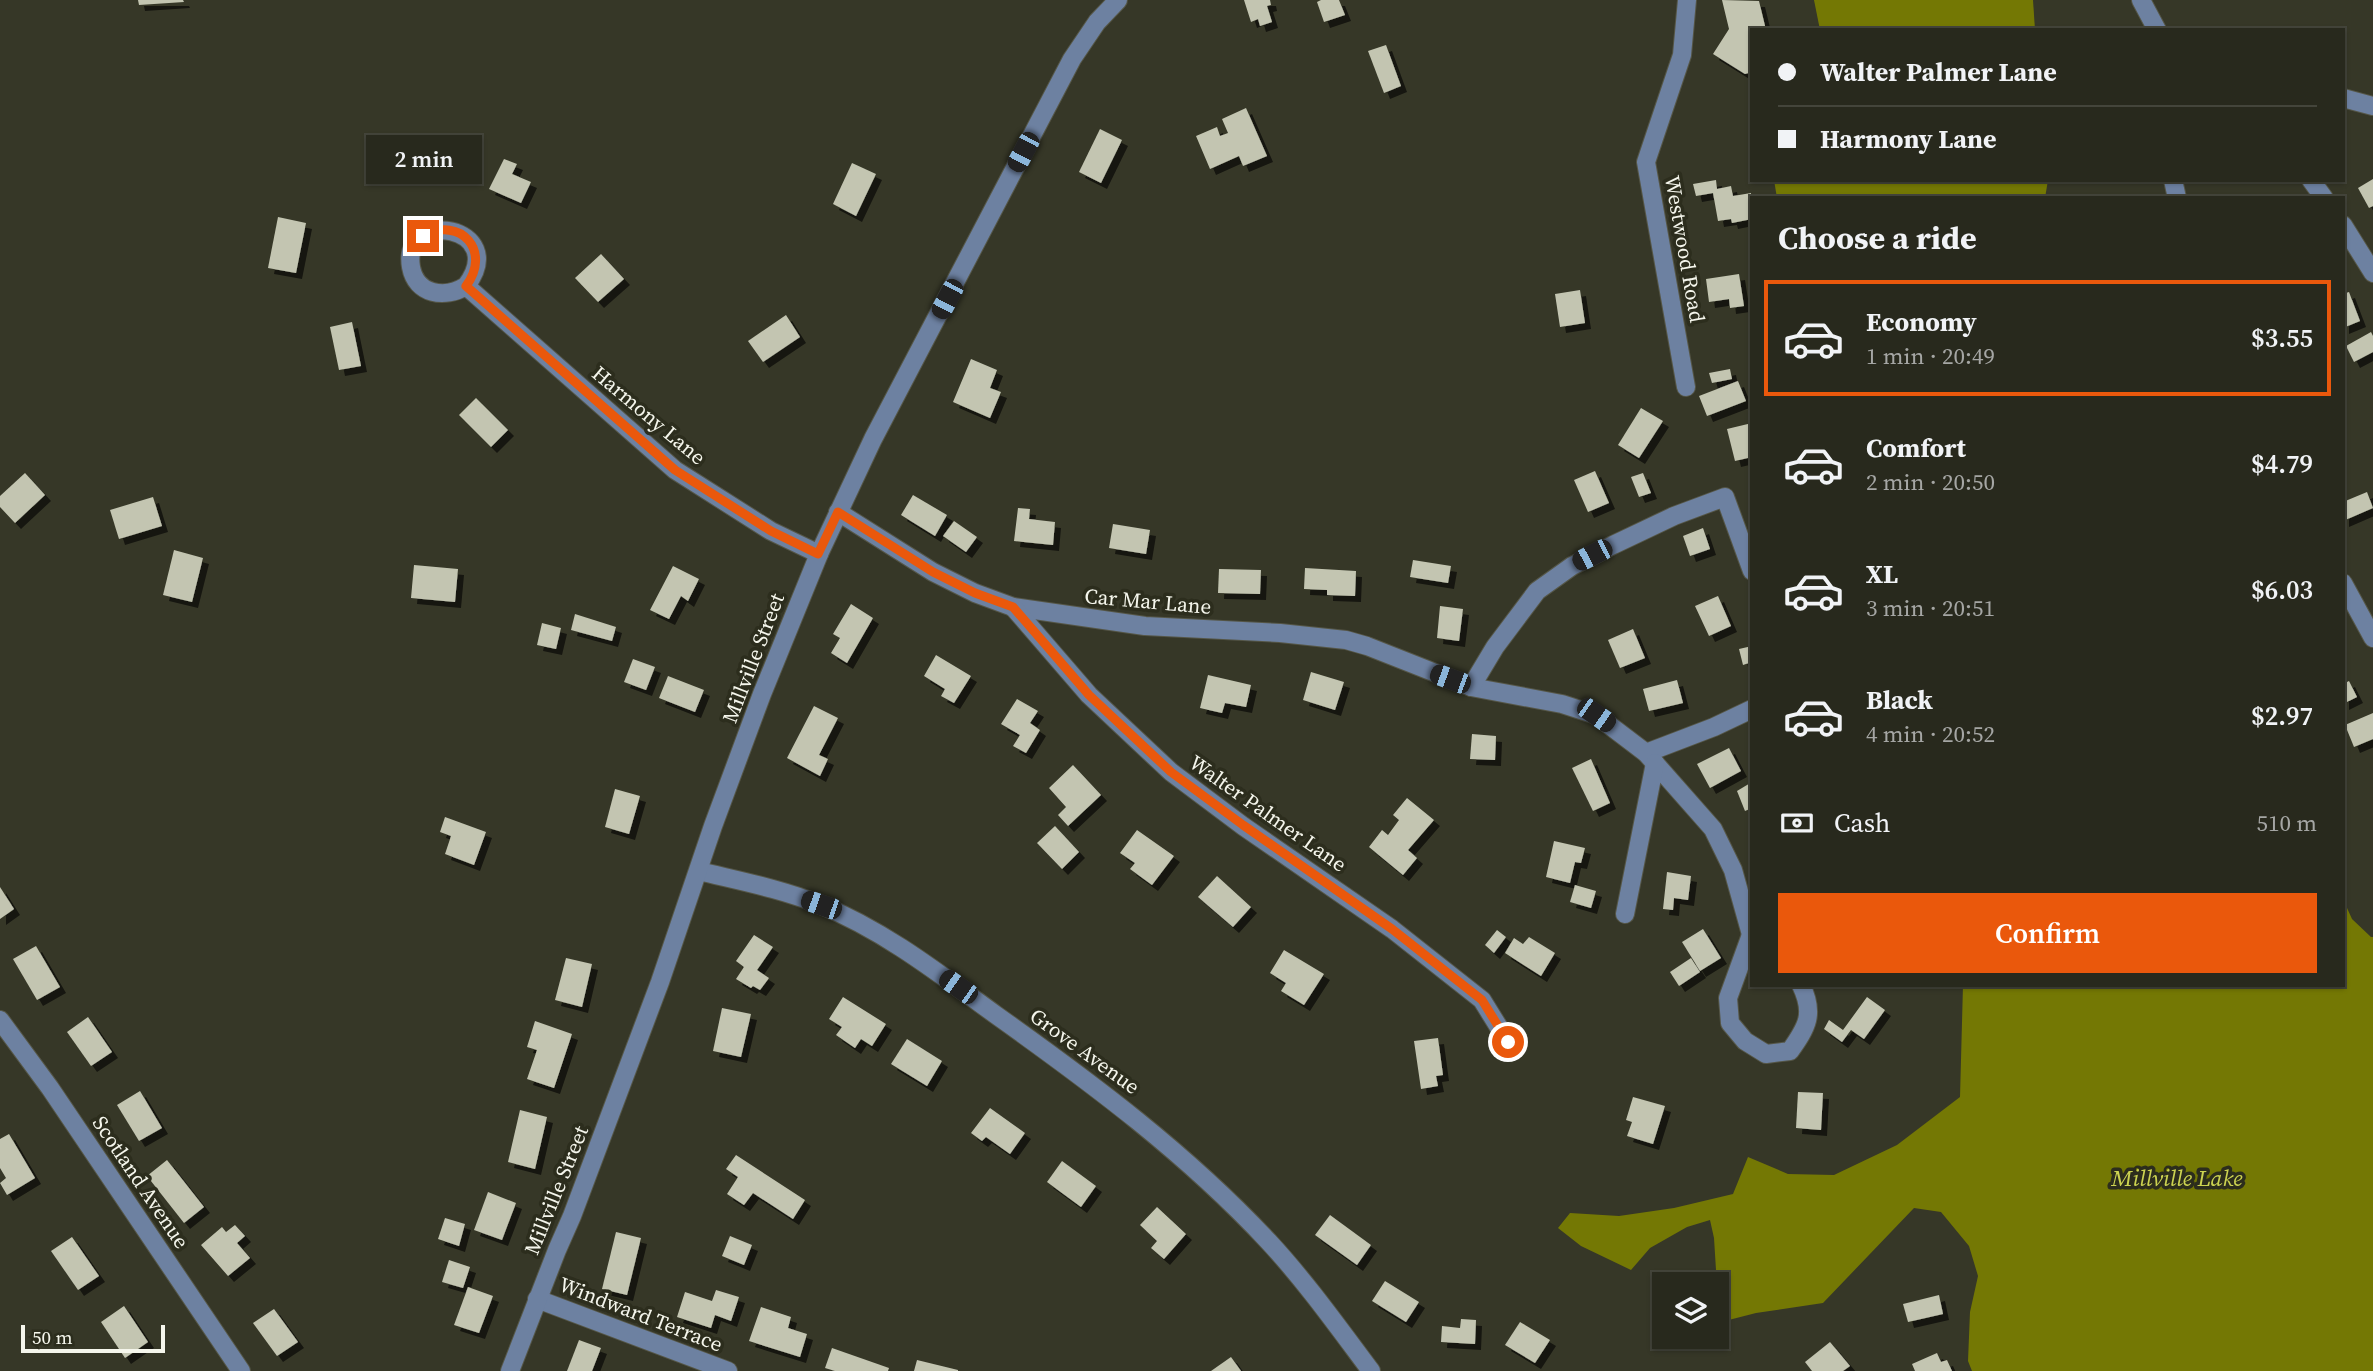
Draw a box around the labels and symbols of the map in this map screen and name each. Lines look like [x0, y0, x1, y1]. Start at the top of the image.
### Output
car [1004, 129, 1043, 175]
callout: 2 min [365, 134, 481, 184]
street label: Westwood Road [1658, 173, 1712, 325]
route end [407, 220, 439, 252]
car [928, 276, 967, 322]
street label: Harmony Lane [586, 359, 712, 471]
car [1569, 536, 1616, 574]
street label: Car Mar Lane [1083, 581, 1213, 621]
street label: Millville Street [715, 589, 791, 727]
car [1427, 662, 1474, 696]
car [1573, 694, 1620, 736]
street label: Walter Palmer Lane [1183, 748, 1353, 878]
car [798, 888, 845, 922]
car [935, 966, 982, 1008]
street label: Grove Avenue [1024, 1001, 1146, 1101]
route start [1492, 1026, 1524, 1058]
street label: Scotland Avenue [86, 1110, 196, 1254]
street label: Millville Street [517, 1121, 595, 1259]
water label: Millville Lake [2110, 1162, 2243, 1194]
street label: Windward Terrace [555, 1269, 727, 1359]
scale bar [21, 1322, 164, 1354]

